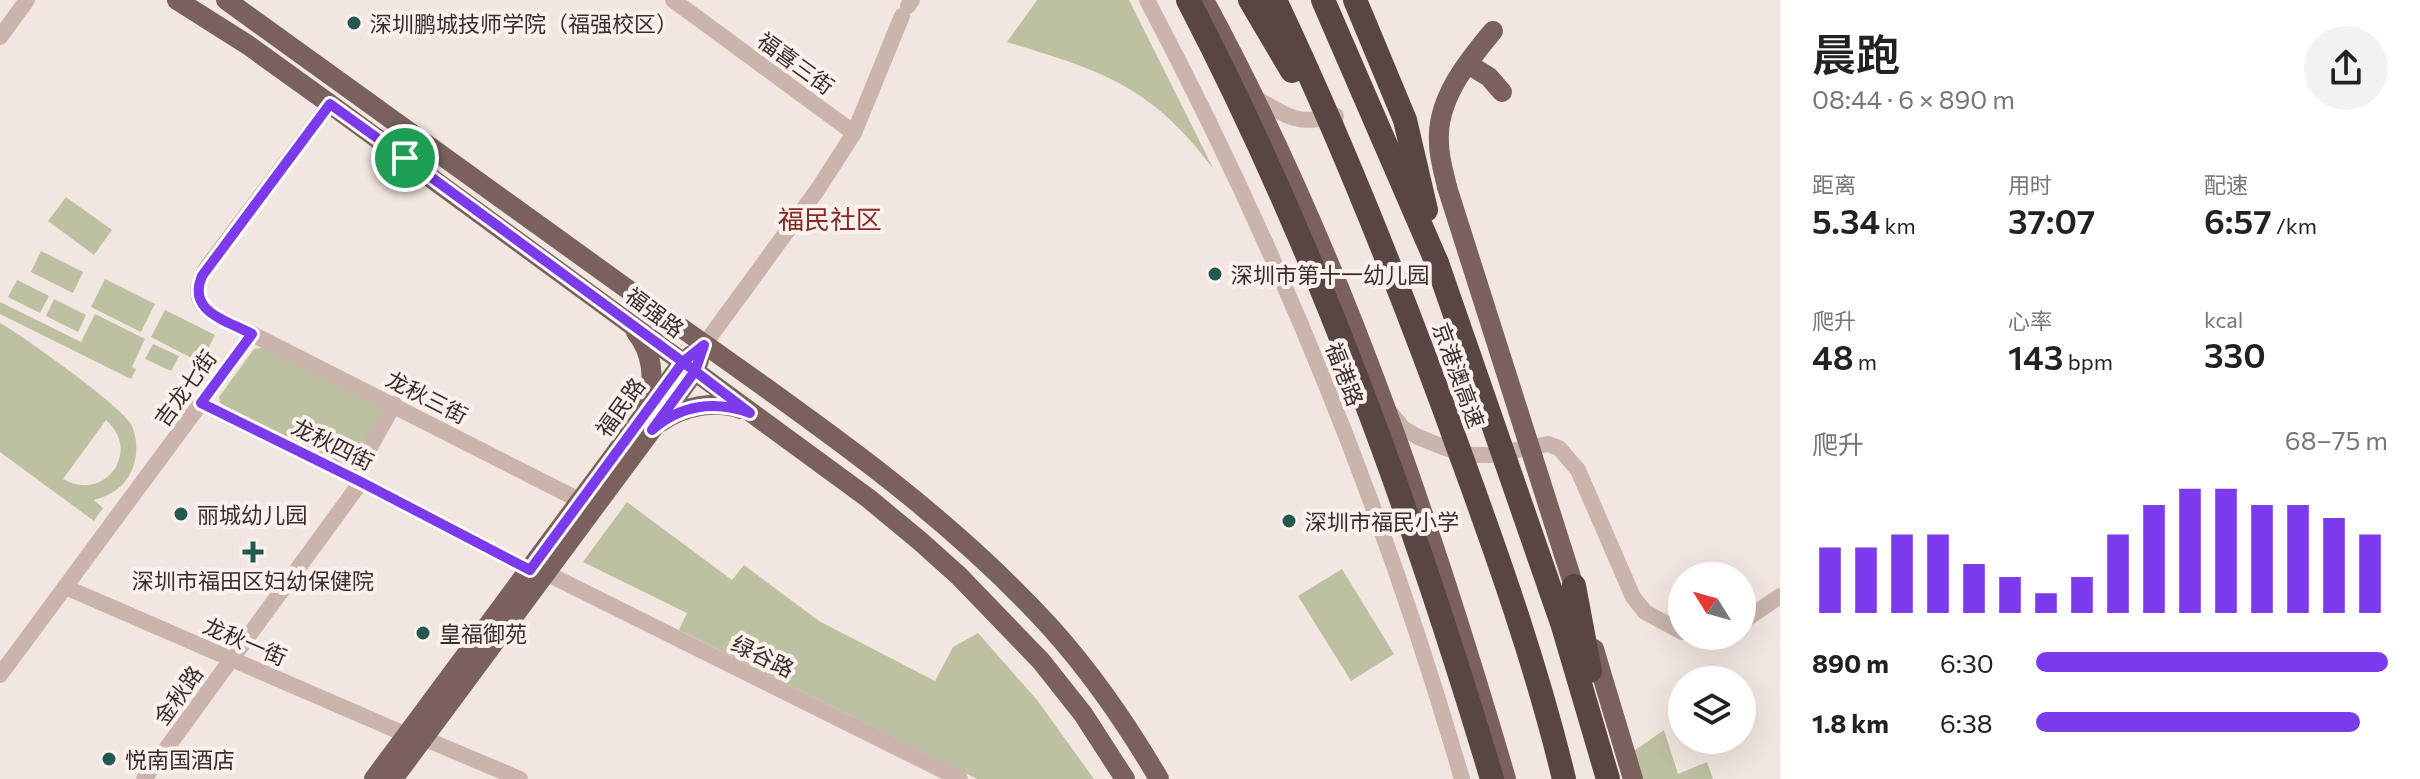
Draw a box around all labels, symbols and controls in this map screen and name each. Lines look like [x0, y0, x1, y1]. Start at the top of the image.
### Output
place label: 深圳鹏城技师学院（福强校区） [370, 10, 678, 37]
marker: 深圳鹏城技师学院（福强校区） [345, 14, 363, 32]
street label: 福喜三街 [752, 26, 840, 100]
text: 晨跑 [1812, 26, 1900, 80]
button: share [2304, 26, 2388, 110]
text: 08:44 · 6 × 890 m [1812, 83, 2015, 114]
pin [371, 124, 439, 192]
icon: arrive [383, 136, 427, 180]
text: 距离 [1812, 171, 1856, 198]
text: 用时 [2008, 171, 2052, 198]
text: 配速 [2204, 171, 2248, 198]
text: 5.34 [1812, 199, 1880, 241]
text: 37:07 [2008, 199, 2095, 241]
text: 6:57 [2204, 199, 2272, 241]
district label: 福民社区 [778, 203, 882, 234]
text: km [1880, 212, 1916, 239]
text: /km [2272, 212, 2317, 239]
place label: 深圳市第十一幼儿园 [1231, 261, 1429, 288]
marker: 深圳市第十一幼儿园 [1206, 265, 1224, 283]
street label: 福强路 [621, 281, 689, 343]
text: kcal [2204, 306, 2243, 333]
text: 爬升 [1812, 307, 1856, 334]
text: 心率 [2008, 307, 2052, 334]
street label: 京港澳高速 [1428, 319, 1490, 431]
text: 330 [2204, 333, 2266, 375]
text: 48 [1812, 335, 1854, 377]
text: 143 [2008, 335, 2064, 377]
street label: 福港路 [1321, 338, 1369, 410]
street label: 吉龙七街 [148, 344, 222, 432]
text: m [1854, 348, 1877, 375]
text: bpm [2064, 348, 2113, 375]
street label: 龙秋三街 [382, 365, 472, 429]
street label: 福民路 [590, 372, 650, 442]
street label: 龙秋四街 [288, 413, 378, 475]
text: 68–75 m [2285, 424, 2388, 455]
text: 爬升 [1812, 428, 1864, 459]
place label: 丽城幼儿园 [197, 501, 307, 528]
marker: 丽城幼儿园 [172, 505, 190, 523]
place label: 深圳市福民小学 [1305, 508, 1459, 535]
marker: 深圳市福民小学 [1280, 512, 1298, 530]
marker: 深圳市福田区妇幼保健院 [242, 541, 264, 563]
north arrow [1668, 562, 1756, 650]
map controls [1668, 562, 1756, 754]
place label: 深圳市福田区妇幼保健院 [132, 567, 374, 594]
street label: 龙秋一街 [199, 611, 291, 671]
place label: 皇福御苑 [439, 620, 527, 647]
marker: 皇福御苑 [414, 624, 432, 642]
street label: 绿谷路 [727, 629, 799, 683]
text: 890 m [1812, 647, 1889, 678]
text: 6:30 [1940, 647, 1994, 678]
street label: 金秋路 [148, 660, 208, 730]
button: layers [1668, 666, 1756, 754]
text: 1.8 km [1812, 707, 1889, 738]
text: 6:38 [1940, 707, 1993, 738]
place label: 悦南国酒店 [125, 746, 235, 773]
marker: 悦南国酒店 [100, 750, 118, 768]

